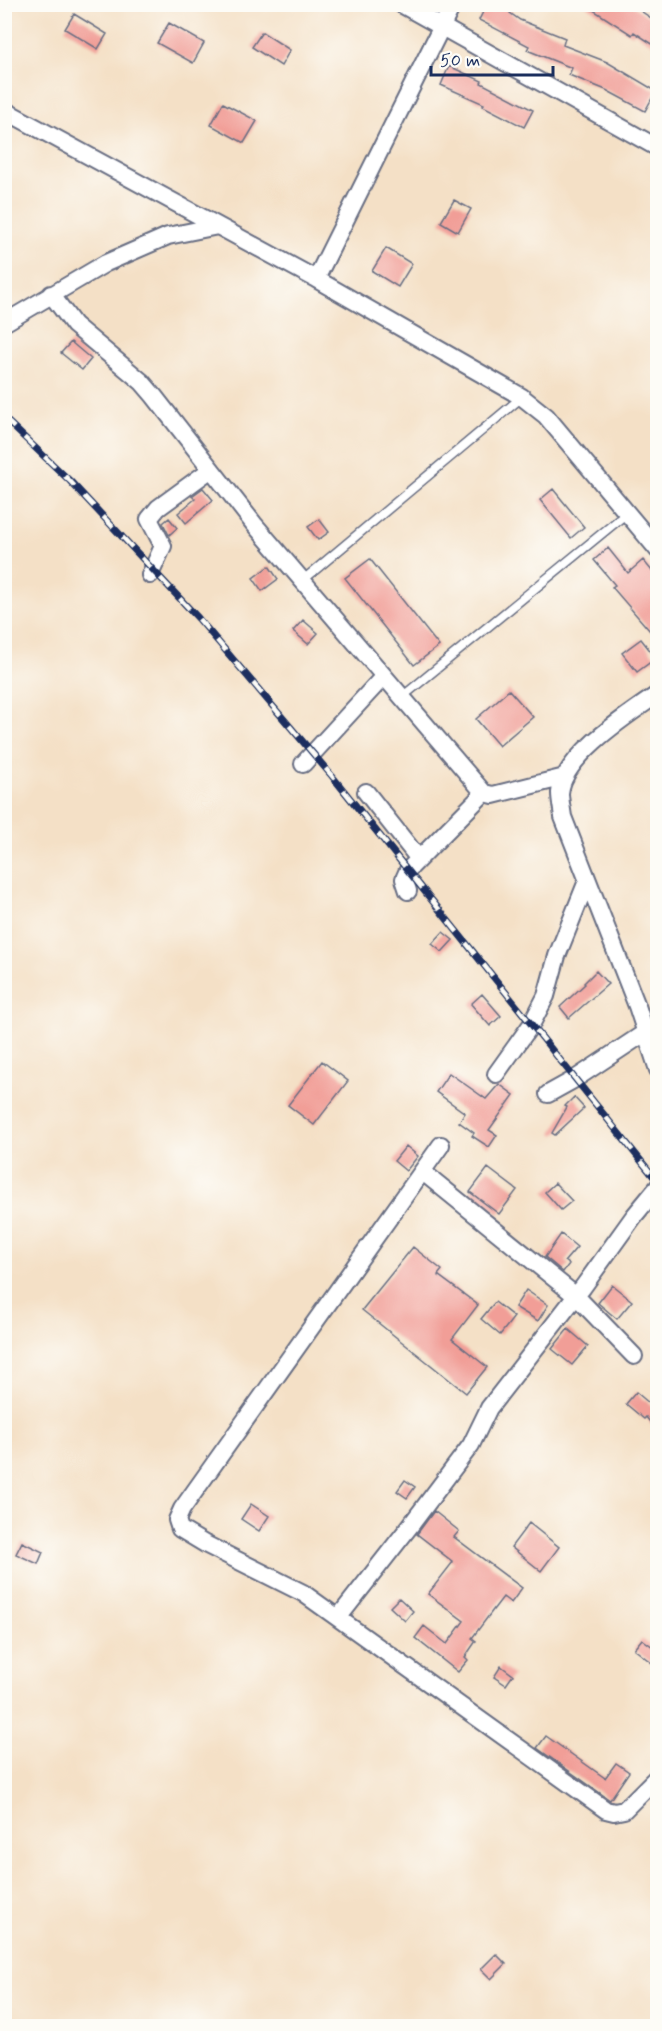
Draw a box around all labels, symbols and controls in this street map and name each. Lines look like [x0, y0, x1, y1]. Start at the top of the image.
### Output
scale bar [431, 39, 552, 77]
text: 50 m [440, 49, 480, 73]

